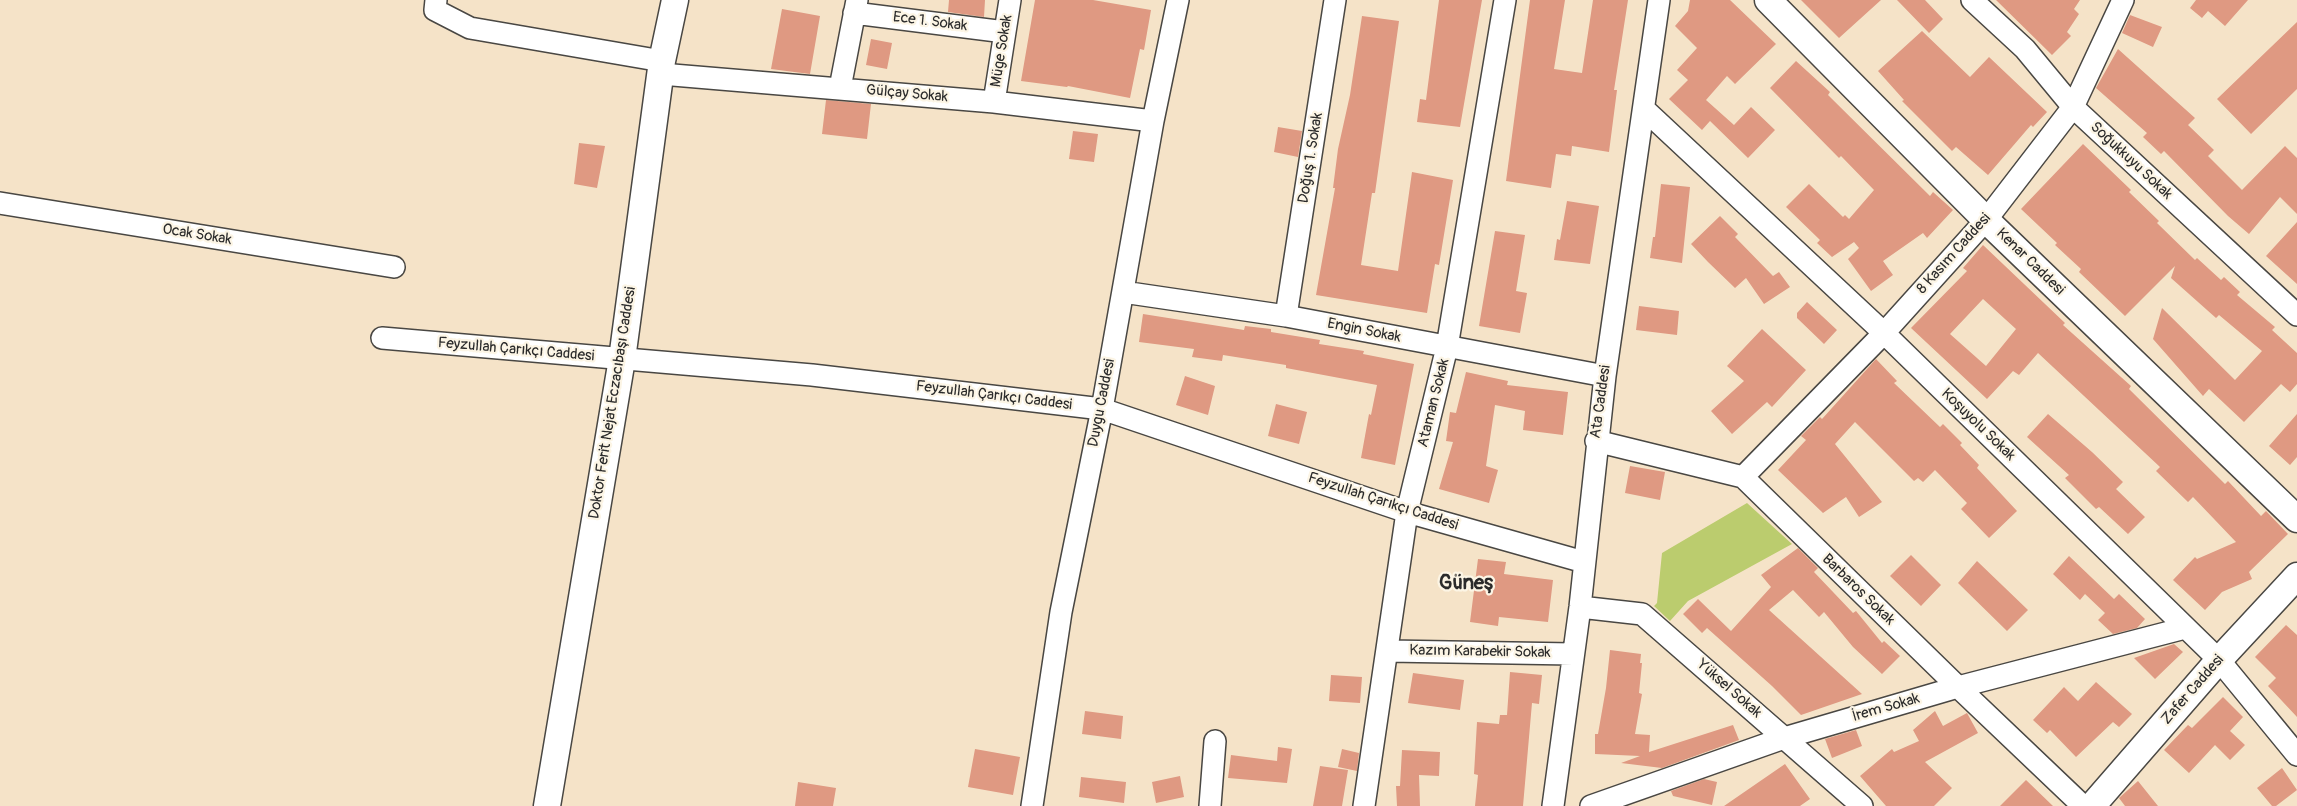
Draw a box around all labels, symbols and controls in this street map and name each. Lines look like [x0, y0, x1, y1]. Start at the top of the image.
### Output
street label: Ece 1. Sokak [892, 9, 968, 35]
street label: Müge Sokak [987, 14, 1017, 88]
street label: Gülçay Sokak [865, 81, 949, 107]
street label: Doğuş 1. Sokak [1295, 111, 1327, 205]
street label: Soğukkuyu Sokak [2086, 118, 2176, 204]
street label: 8 Kasım Caddesi [1913, 210, 1995, 298]
street label: Ocak Sokak [161, 221, 233, 249]
street label: Kenar Caddesi [1992, 225, 2068, 299]
street label: Doktor Ferit Nejat Eczacıbaşı Caddesi [586, 286, 640, 520]
street label: Engin Sokak [1326, 315, 1402, 347]
street label: Feyzullah Çarıkçı Caddesi [437, 334, 595, 366]
street label: Duygu Caddesi [1085, 357, 1119, 449]
street label: Ataman Sokak [1414, 357, 1454, 449]
street label: Ata Caddesi [1587, 364, 1615, 440]
street label: Feyzullah Çarıkçı Caddesi [915, 377, 1073, 415]
street label: Koşuyolu Sokak [1937, 385, 2019, 465]
street label: Feyzullah Çarıkçı Caddesi [1306, 469, 1460, 535]
street label: Barbaros Sokak [1818, 551, 1898, 629]
district label: Güneş [1439, 572, 1493, 596]
street label: Kazım Karabekir Sokak [1409, 642, 1551, 662]
street label: Zafer Caddesi [2158, 652, 2228, 728]
street label: Yüksel Sokak [1693, 656, 1765, 722]
street label: İrem Sokak [1850, 690, 1922, 726]

